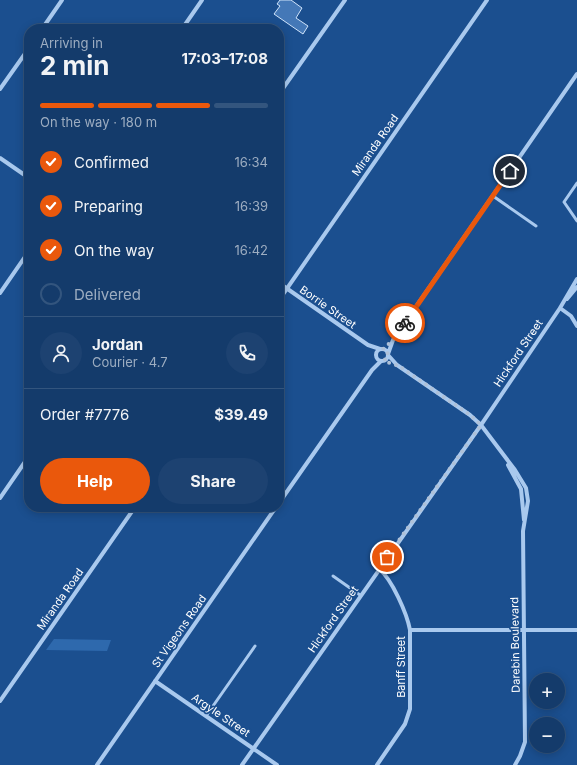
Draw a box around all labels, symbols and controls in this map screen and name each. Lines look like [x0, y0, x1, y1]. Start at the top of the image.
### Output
text: Arriving in [40, 35, 103, 51]
text: 17:03–17:08 [181, 49, 268, 68]
text: 2 min [40, 50, 110, 81]
street label: Miranda Road [349, 112, 401, 178]
text: On the way · 180 m [40, 114, 157, 130]
icon: check [40, 151, 62, 173]
text: Confirmed [74, 153, 149, 172]
text: 16:34 [234, 154, 268, 170]
pin [493, 154, 527, 188]
icon: home [499, 160, 521, 182]
icon: check [40, 195, 62, 217]
text: Preparing [74, 197, 143, 216]
text: 16:39 [235, 198, 268, 214]
icon: check [40, 239, 62, 261]
text: On the way [74, 241, 154, 260]
text: 16:42 [235, 242, 268, 258]
street label: Borrie Street [297, 282, 359, 332]
text: Delivered [74, 285, 141, 304]
courier [385, 303, 425, 343]
icon: bike [394, 312, 416, 334]
street label: Hickford Street [490, 316, 546, 389]
button: person [40, 332, 82, 374]
button: phone [226, 332, 268, 374]
text: Jordan [92, 335, 143, 354]
text: Courier · 4.7 [92, 354, 168, 370]
text: Order #7776 [40, 405, 129, 424]
text: $39.49 [214, 405, 268, 424]
button: Help [40, 458, 150, 504]
button: Share [158, 458, 268, 504]
pin [370, 540, 404, 574]
icon: bag [376, 546, 398, 568]
street label: Miranda Road [34, 566, 86, 632]
street label: Hickford Street [305, 583, 361, 655]
street label: St Vigeons Road [149, 592, 209, 670]
street label: Darebin Boulevard [507, 597, 523, 693]
street label: Banff Street [394, 636, 408, 698]
map controls [529, 673, 565, 753]
button: + [529, 673, 565, 709]
street label: Argyle Street [189, 690, 253, 740]
button: − [529, 717, 565, 753]

